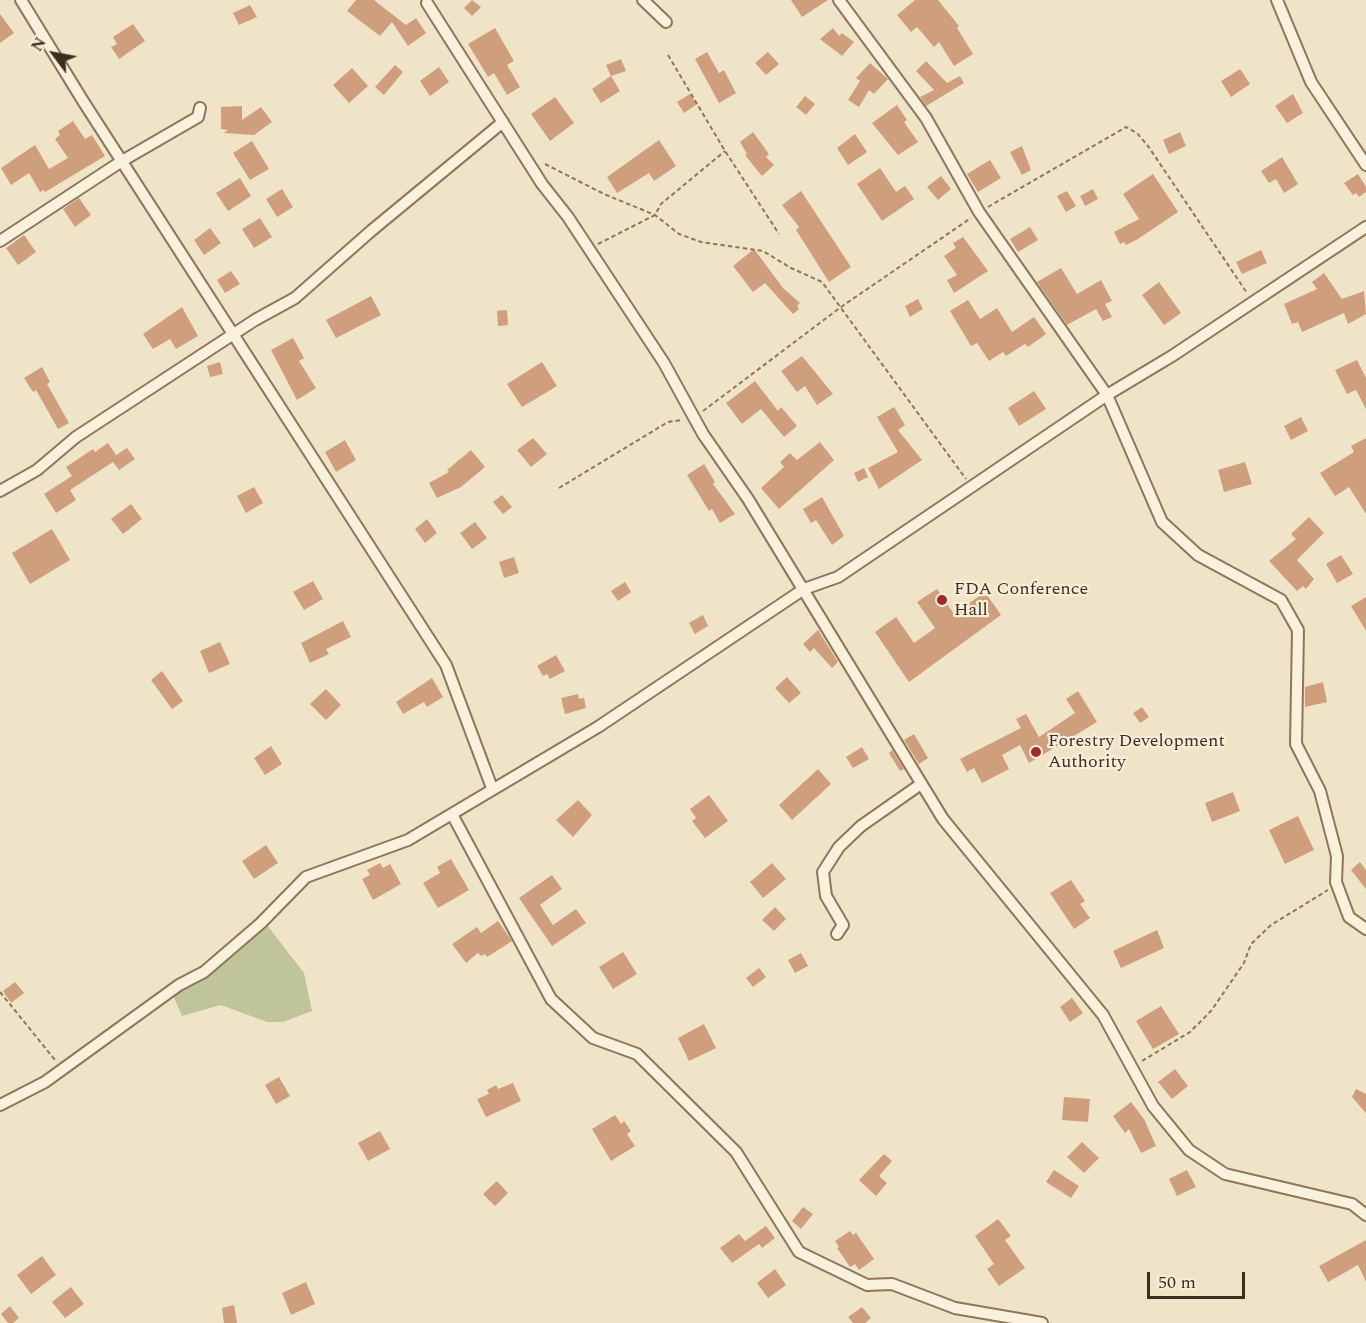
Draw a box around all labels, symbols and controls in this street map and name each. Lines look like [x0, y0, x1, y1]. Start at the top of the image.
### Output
north arrow [24, 24, 84, 84]
text: N [25, 33, 52, 56]
place label: FDA Conference Hall [954, 579, 1088, 622]
marker: FDA Conference Hall [935, 593, 949, 607]
place label: Forestry Development Authority [1048, 731, 1225, 774]
marker: Forestry Development Authority [1029, 745, 1043, 759]
scale bar [1150, 1260, 1248, 1298]
text: 50 m [1158, 1269, 1196, 1296]

